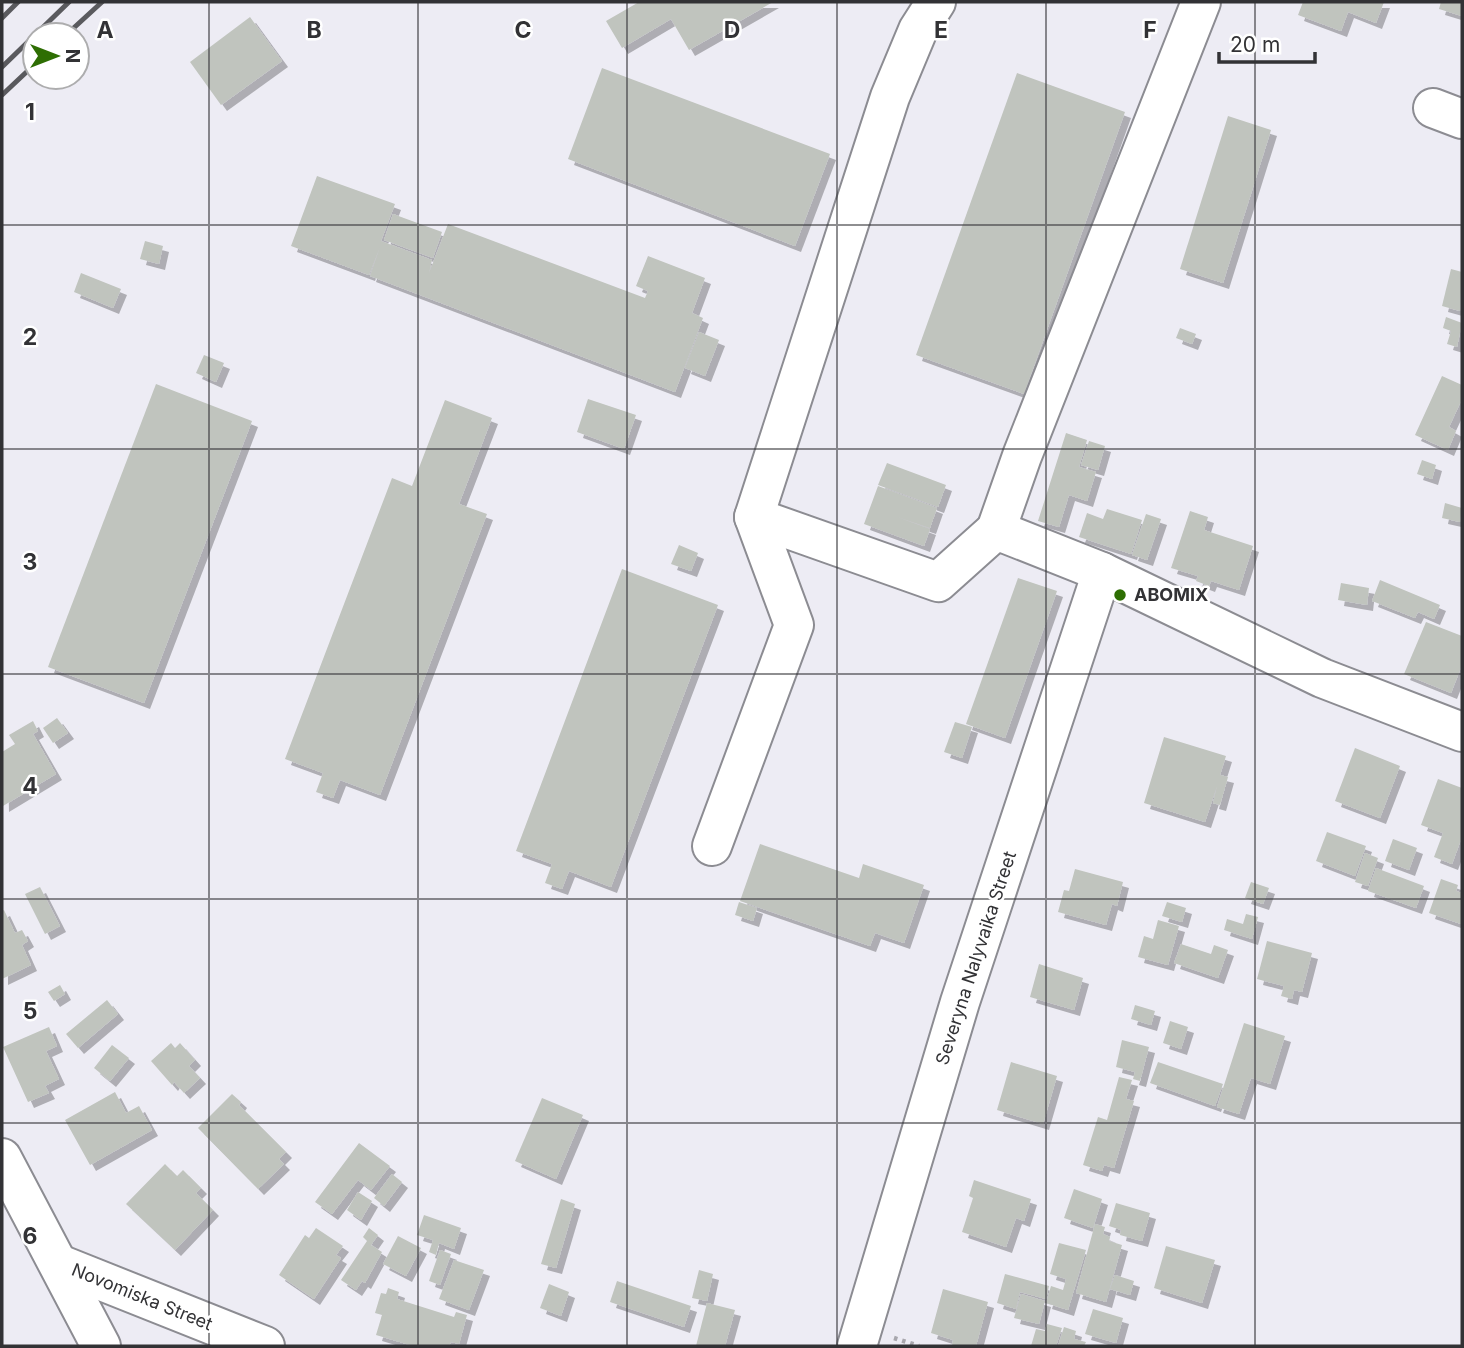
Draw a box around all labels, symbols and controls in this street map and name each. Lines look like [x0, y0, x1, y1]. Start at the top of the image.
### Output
text: A [96, 16, 114, 44]
text: B [306, 16, 322, 44]
text: C [514, 16, 532, 44]
text: D [724, 16, 740, 44]
text: E [934, 16, 948, 44]
text: F [1143, 16, 1157, 44]
north arrow [21, 21, 91, 91]
scale bar [1219, 21, 1315, 65]
text: 20 m [1230, 32, 1280, 57]
text: N [61, 49, 84, 63]
text: 1 [25, 98, 35, 126]
text: 2 [23, 323, 37, 351]
text: 3 [23, 548, 37, 576]
place label: ABOMIX [1134, 584, 1208, 605]
marker: ABOMIX [1112, 587, 1128, 603]
text: 4 [22, 772, 38, 800]
street label: Severyna Nalyvaika Street [931, 848, 1020, 1067]
text: 5 [23, 997, 37, 1025]
text: 6 [23, 1222, 37, 1250]
street label: Novomiska Street [69, 1259, 216, 1334]

